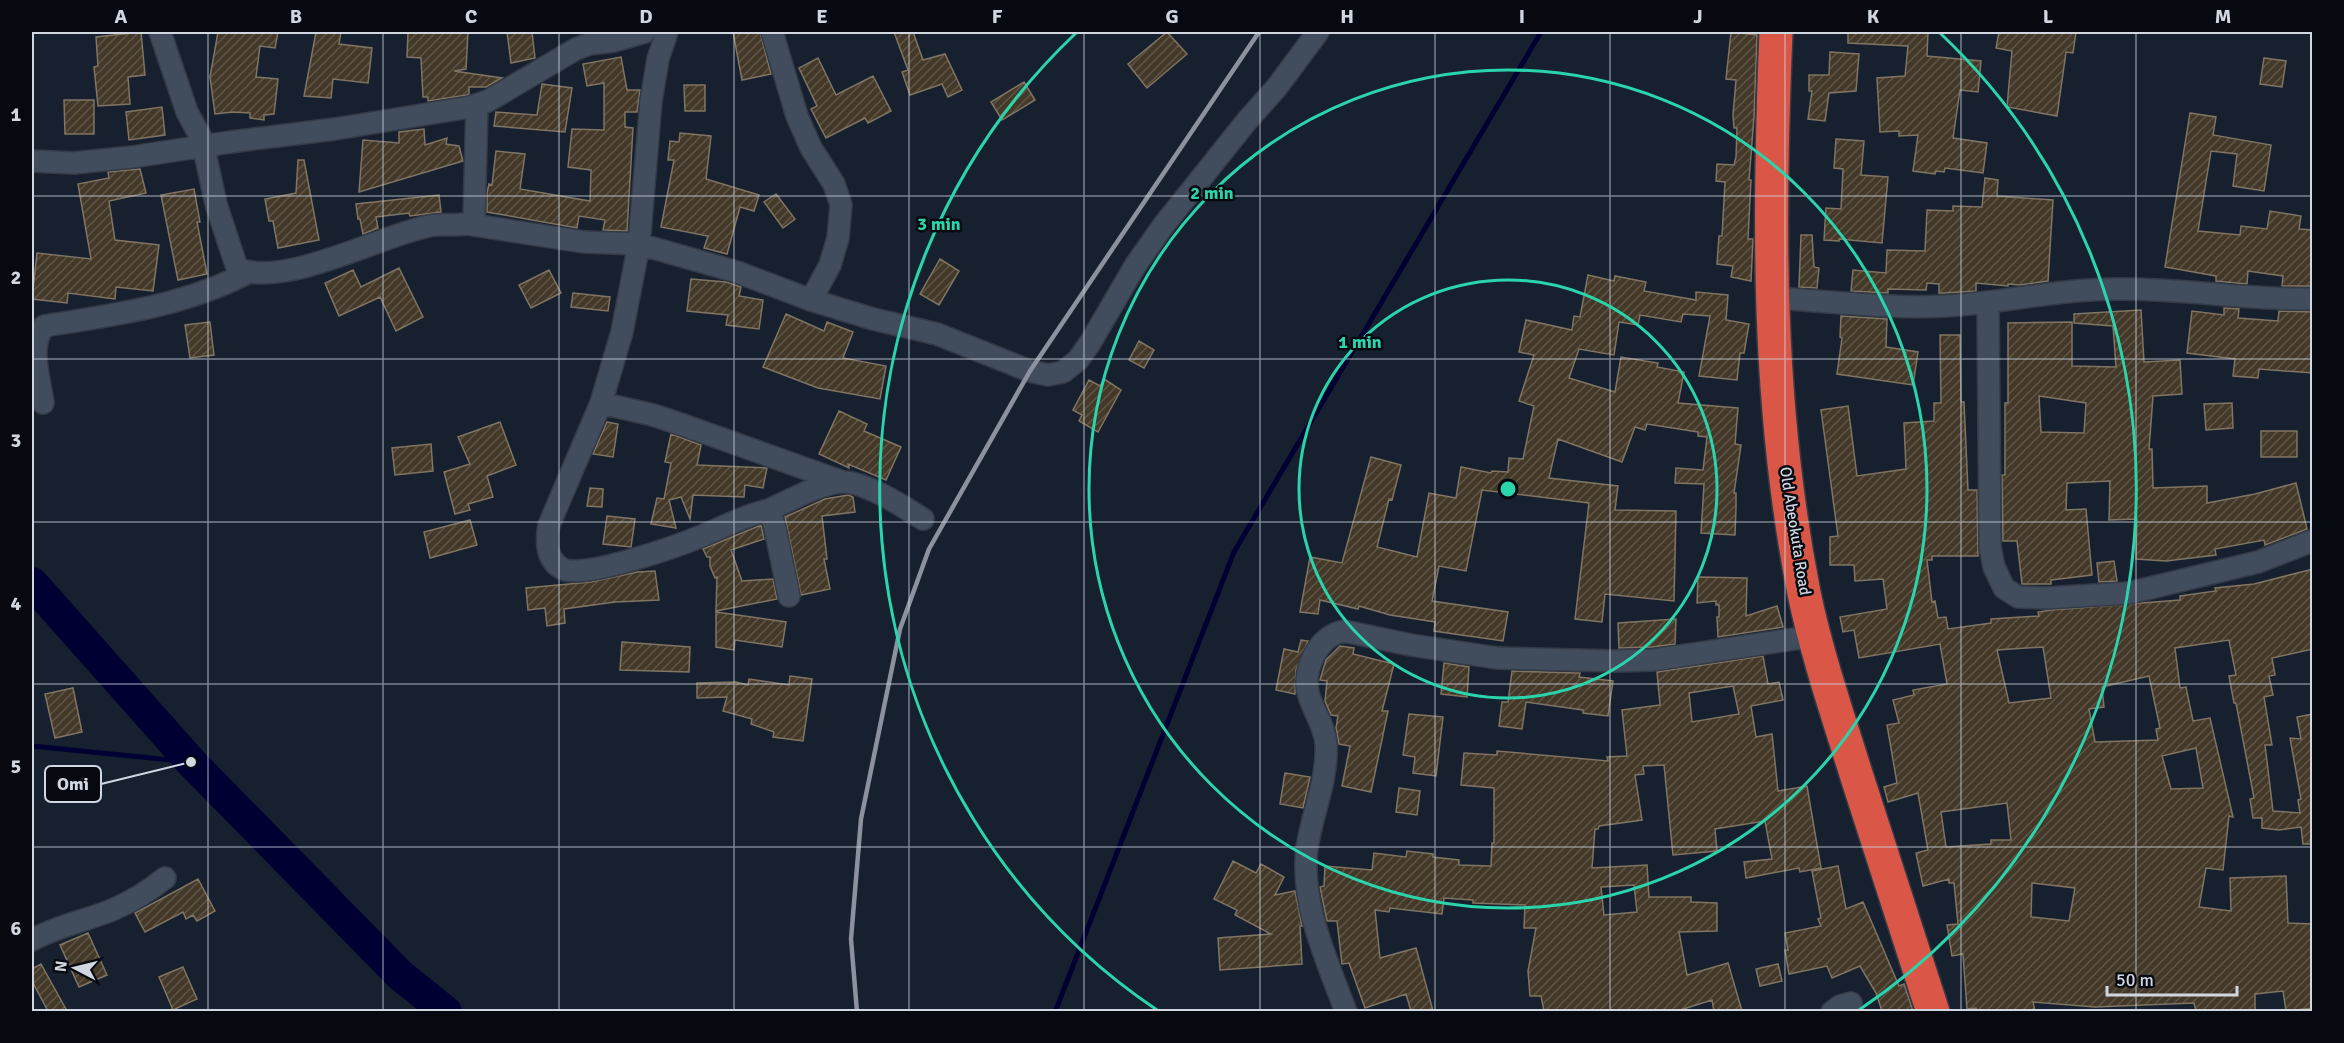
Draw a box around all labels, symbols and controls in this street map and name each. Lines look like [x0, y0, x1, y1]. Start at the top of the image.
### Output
text: A [115, 4, 128, 29]
text: B [290, 4, 302, 29]
text: C [465, 4, 477, 29]
text: D [639, 4, 653, 29]
text: E [816, 4, 828, 29]
text: F [992, 4, 1003, 29]
text: G [1165, 4, 1179, 29]
text: H [1340, 4, 1354, 29]
text: I [1519, 4, 1525, 29]
text: J [1693, 4, 1703, 29]
text: K [1867, 4, 1880, 29]
text: L [2043, 4, 2054, 29]
text: M [2215, 4, 2231, 29]
text: 1 [11, 102, 22, 127]
text: 2 min [1190, 182, 1234, 204]
text: 3 min [917, 213, 961, 235]
text: 2 [11, 265, 21, 290]
text: 1 min [1338, 331, 1382, 353]
text: 3 [11, 428, 21, 453]
street label: Old Abeokuta Road [1775, 465, 1815, 597]
centre of rings [1498, 479, 1518, 499]
text: 4 [11, 591, 22, 616]
text: 5 [11, 754, 21, 779]
callout: Omi [45, 766, 101, 802]
text: Omi [57, 773, 89, 795]
text: 6 [11, 916, 22, 941]
north arrow [45, 938, 105, 998]
scale bar [2107, 959, 2238, 997]
text: N [51, 960, 72, 973]
text: 50 m [2116, 969, 2154, 991]

